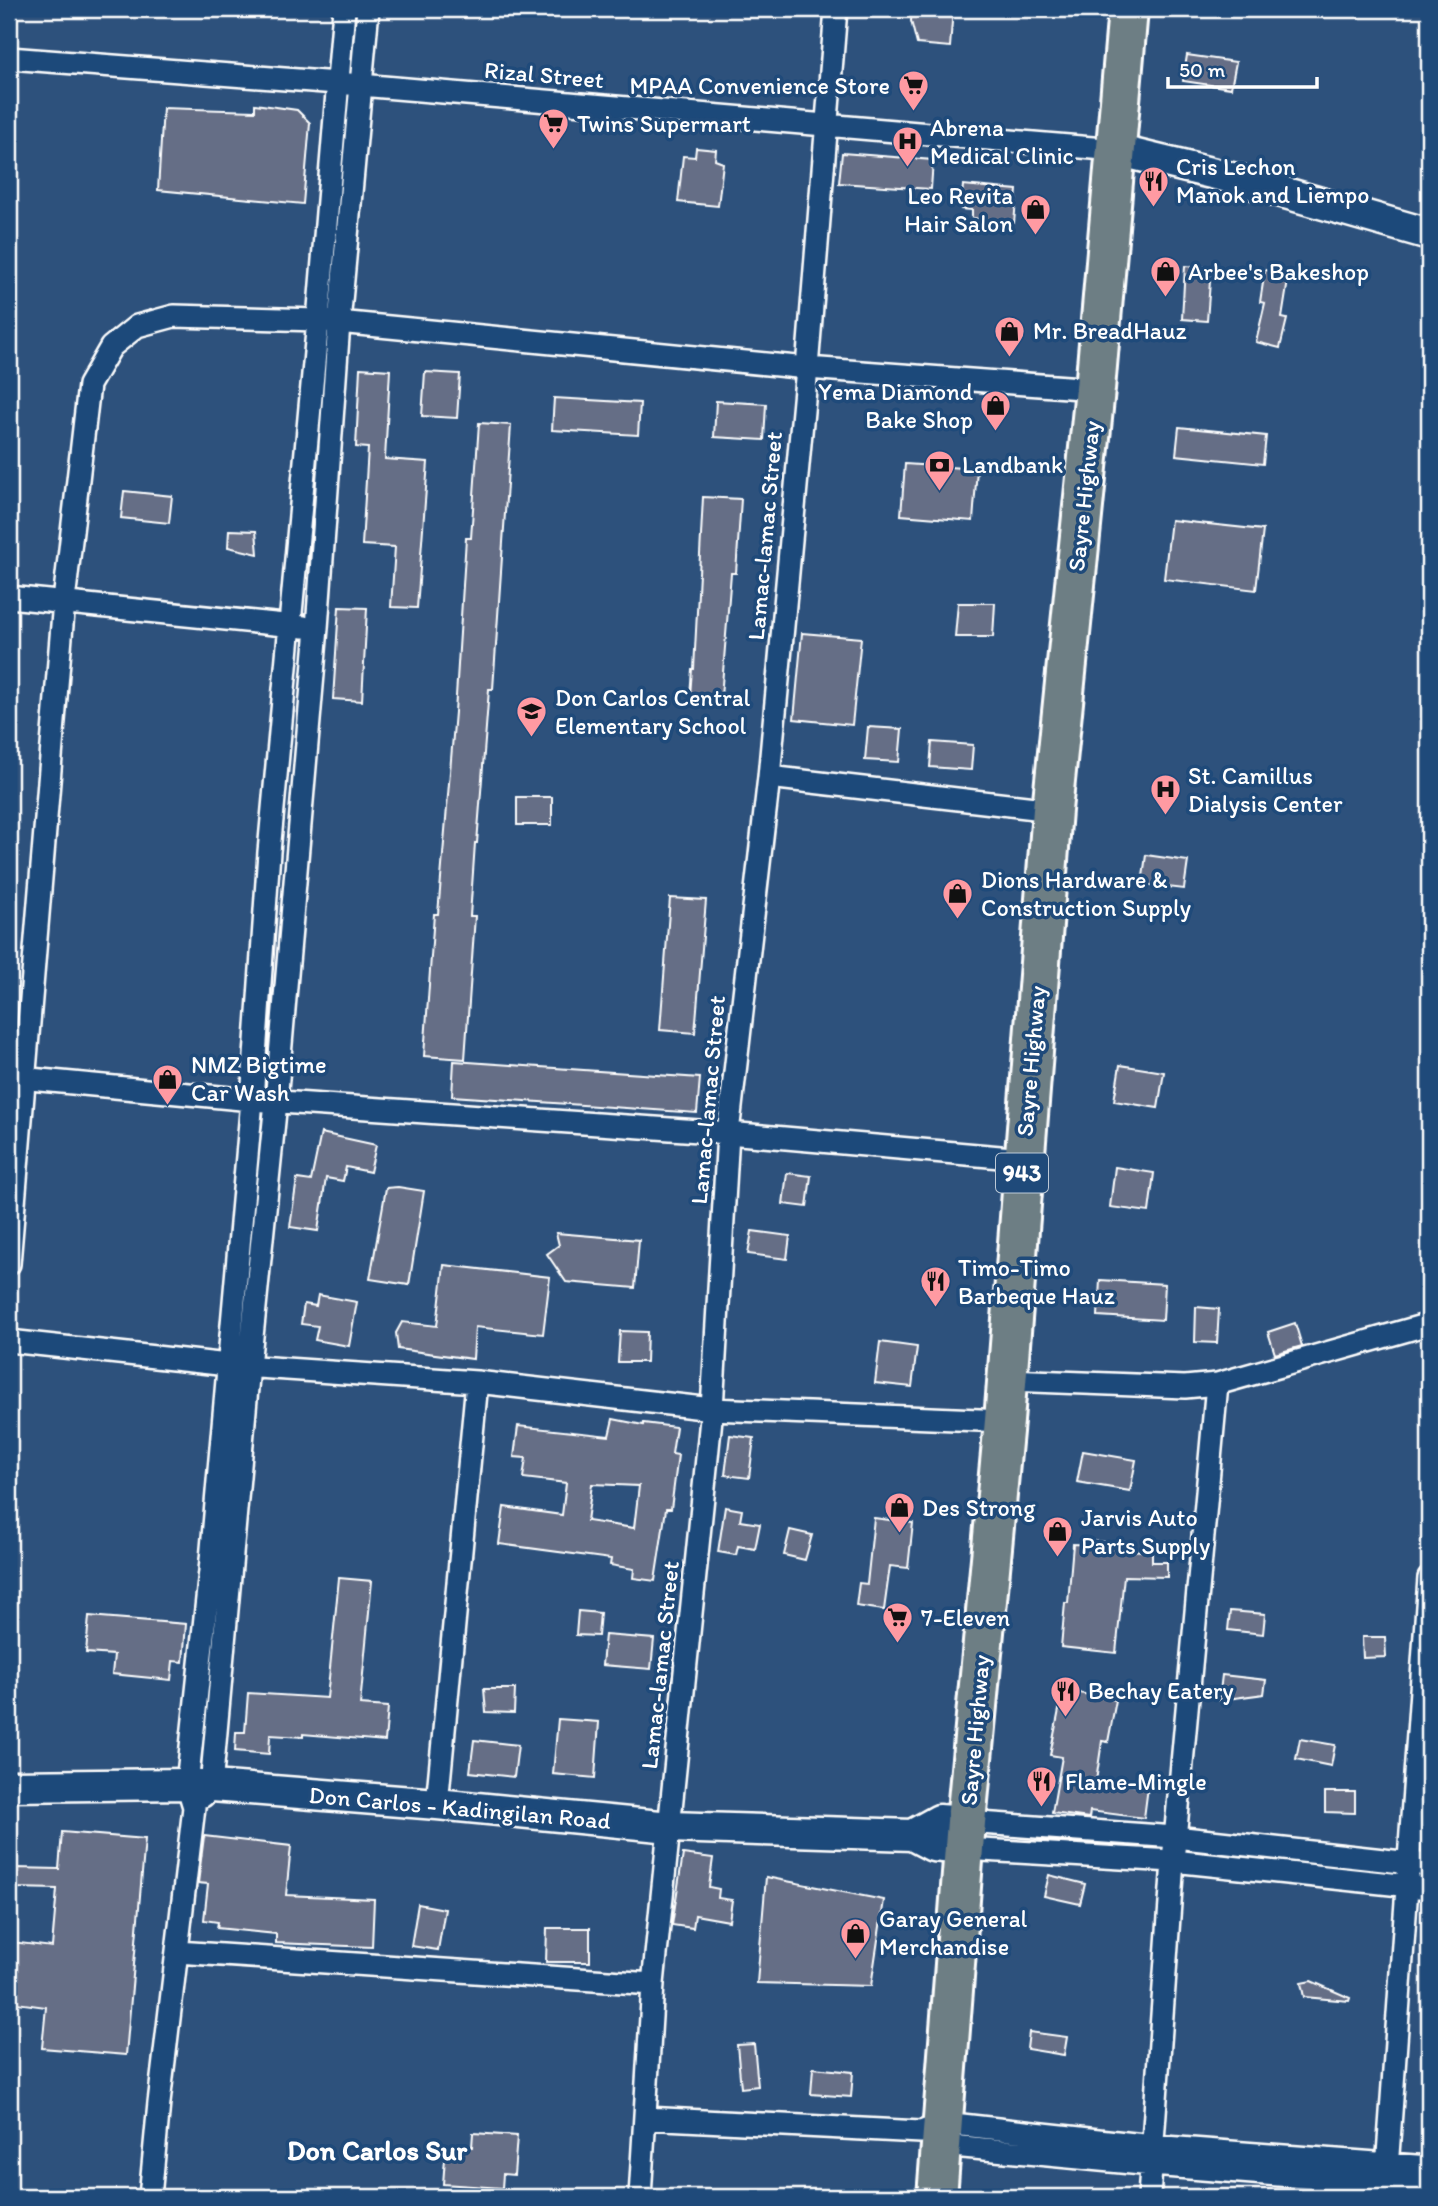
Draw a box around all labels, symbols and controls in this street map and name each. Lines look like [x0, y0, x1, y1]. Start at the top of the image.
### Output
scale bar [1168, 46, 1317, 90]
street label: Rizal Street [483, 55, 605, 94]
text: 50 m [1179, 57, 1226, 82]
supermarket icon: MPAA Convenience Store [896, 69, 930, 113]
place label: MPAA Convenience Store [629, 71, 890, 100]
supermarket icon: Twins Supermart [537, 107, 571, 151]
place label: Twins Supermart [577, 109, 751, 138]
place label: Abrena Medical Clinic [930, 113, 1074, 170]
hospital icon: Abrena Medical Clinic [890, 125, 924, 169]
place label: Cris Lechon Manok and Liempo [1176, 152, 1369, 209]
restaurant icon: Cris Lechon Manok and Liempo [1136, 164, 1170, 208]
place label: Leo Revita Hair Salon [904, 181, 1013, 238]
shop icon: Leo Revita Hair Salon [1019, 193, 1053, 237]
shop icon: Arbee's Bakeshop [1148, 255, 1182, 299]
place label: Arbee's Bakeshop [1188, 257, 1369, 286]
shop icon: Mr. BreadHauz [993, 314, 1027, 358]
place label: Mr. BreadHauz [1033, 316, 1187, 345]
place label: Yema Diamond Bake Shop [818, 377, 973, 434]
shop icon: Yema Diamond Bake Shop [979, 389, 1013, 433]
street label: Sayre Highway [1061, 419, 1106, 573]
street label: Lamac-lamac Street [741, 430, 788, 642]
bank icon: Landbank [922, 448, 956, 492]
place label: Landbank [962, 450, 1063, 479]
place label: Don Carlos Central Elementary School [555, 683, 751, 740]
school or university icon: Don Carlos Central Elementary School [515, 695, 549, 739]
place label: St. Camillus Dialysis Center [1188, 761, 1343, 818]
hospital icon: St. Camillus Dialysis Center [1148, 773, 1182, 817]
place label: Dions Hardware & Construction Supply [981, 865, 1191, 922]
shop icon: Dions Hardware & Construction Supply [941, 877, 975, 921]
street label: Sayre Highway [1009, 984, 1052, 1137]
street label: Lamac-lamac Street [684, 994, 731, 1206]
place label: NMZ Bigtime Car Wash [191, 1050, 326, 1107]
shop icon: NMZ Bigtime Car Wash [151, 1062, 185, 1106]
road number: 943 [996, 1154, 1048, 1192]
place label: Timo-Timo Barbeque Hauz [958, 1253, 1115, 1310]
restaurant icon: Timo-Timo Barbeque Hauz [918, 1265, 952, 1309]
shop icon: Des Strong [882, 1491, 916, 1535]
place label: Des Strong [922, 1493, 1036, 1522]
place label: Jarvis Auto Parts Supply [1081, 1503, 1210, 1560]
shop icon: Jarvis Auto Parts Supply [1041, 1515, 1075, 1559]
street label: Lamac-lamac Street [634, 1559, 685, 1771]
supermarket icon: 7-Eleven [881, 1601, 915, 1645]
place label: 7-Eleven [921, 1603, 1011, 1632]
street label: Sayre Highway [953, 1653, 996, 1806]
restaurant icon: Bechay Eatery [1048, 1674, 1082, 1718]
place label: Bechay Eatery [1088, 1676, 1234, 1705]
restaurant icon: Flame-Mingle [1025, 1765, 1059, 1809]
place label: Flame-Mingle [1065, 1767, 1207, 1796]
street label: Don Carlos - Kadingilan Road [308, 1780, 612, 1835]
place label: Garay General Merchandise [879, 1904, 1028, 1961]
shop icon: Garay General Merchandise [839, 1916, 873, 1960]
district label: Don Carlos Sur [287, 2133, 467, 2167]

